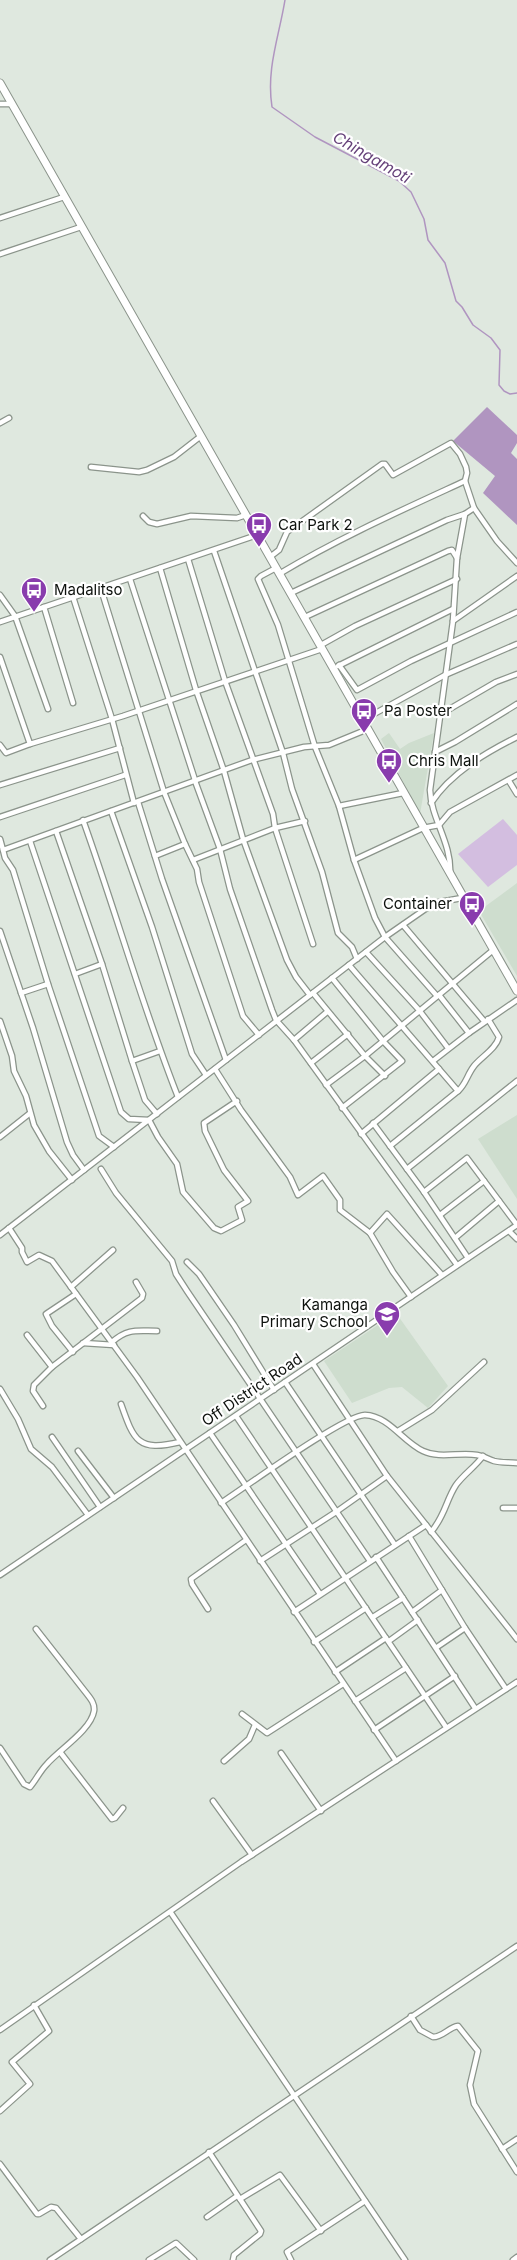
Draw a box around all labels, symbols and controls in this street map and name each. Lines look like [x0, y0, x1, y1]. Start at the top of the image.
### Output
water label: Chingamoti [329, 127, 416, 188]
bus stop icon: Car Park 2 [244, 510, 274, 548]
place label: Car Park 2 [278, 515, 353, 534]
bus stop icon: Madalitso [19, 575, 49, 613]
place label: Madalitso [54, 580, 123, 599]
bus stop icon: Pa Poster [349, 696, 379, 734]
place label: Pa Poster [384, 701, 452, 720]
bus stop icon: Chris Mall [374, 746, 404, 784]
place label: Chris Mall [408, 751, 479, 770]
bus stop icon: Container [457, 889, 487, 927]
place label: Container [383, 894, 452, 913]
place label: Kamanga Primary School [260, 1295, 368, 1331]
school or university icon: Kamanga Primary School [372, 1299, 402, 1337]
street label: Off District Road [198, 1349, 305, 1430]

